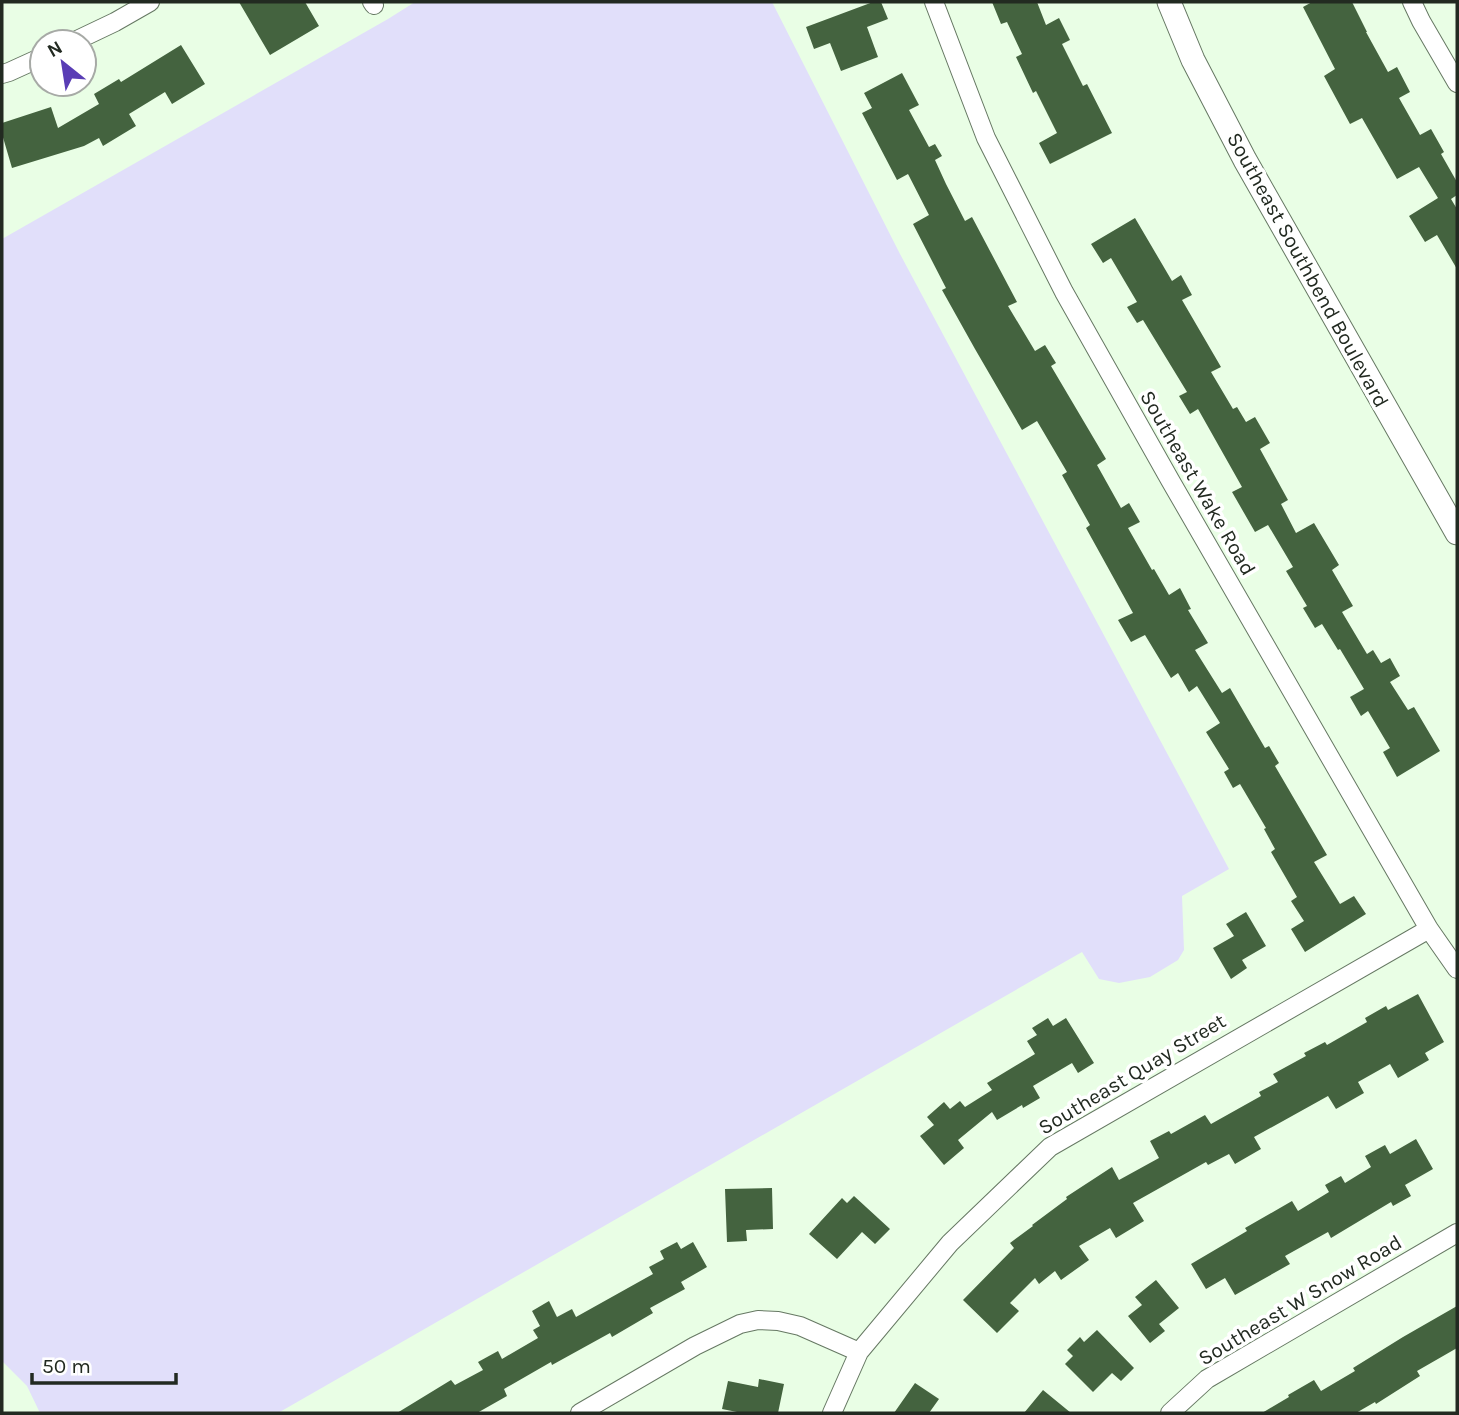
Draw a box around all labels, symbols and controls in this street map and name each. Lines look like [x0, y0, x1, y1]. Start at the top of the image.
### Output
north arrow [28, 28, 98, 98]
text: N [44, 36, 66, 62]
street label: Southeast Southbend Boulevard [1222, 128, 1394, 412]
street label: Southeast Wake Road [1135, 386, 1261, 580]
street label: Southeast Quay Street [1034, 1009, 1230, 1139]
street label: Southeast W Snow Road [1194, 1230, 1406, 1370]
scale bar [32, 1342, 175, 1386]
text: 50 m [42, 1354, 91, 1378]

